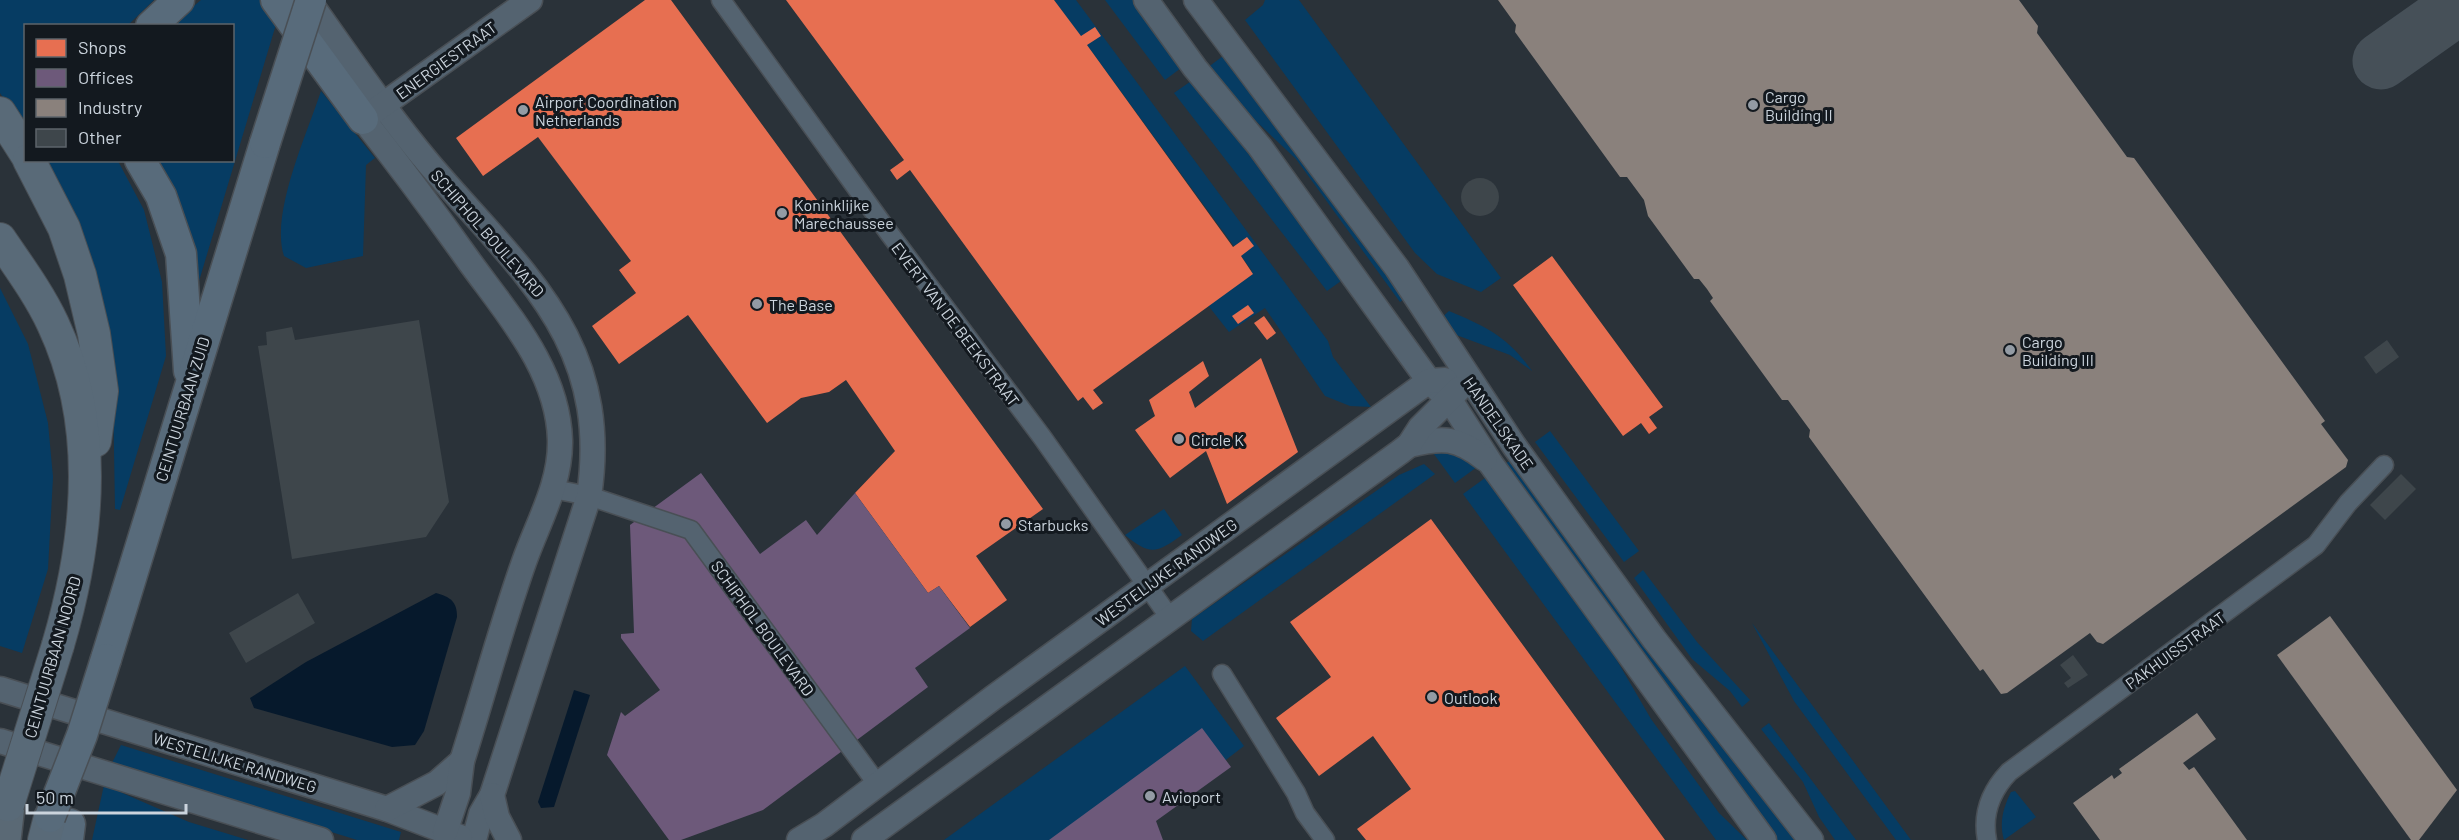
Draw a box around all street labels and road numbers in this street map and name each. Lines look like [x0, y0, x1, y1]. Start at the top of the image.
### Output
street label: ENERGIESTRAAT [392, 17, 500, 103]
street label: SCHIPHOL BOULEVARD [428, 165, 548, 301]
street label: EVERT VAN DE BEEKSTRAAT [888, 238, 1024, 410]
street label: CEINTUURBAAN ZUID [151, 334, 213, 484]
street label: HANDELSKADE [1460, 373, 1538, 473]
street label: WESTELIJKE RANDWEG [1092, 514, 1240, 630]
street label: SCHIPHOL BOULEVARD [708, 557, 818, 699]
street label: CEINTUURBAAN NOORD [20, 574, 84, 740]
street label: PAKHUISSTRAAT [2121, 607, 2229, 693]
street label: WESTELIJKE RANDWEG [151, 728, 319, 796]

